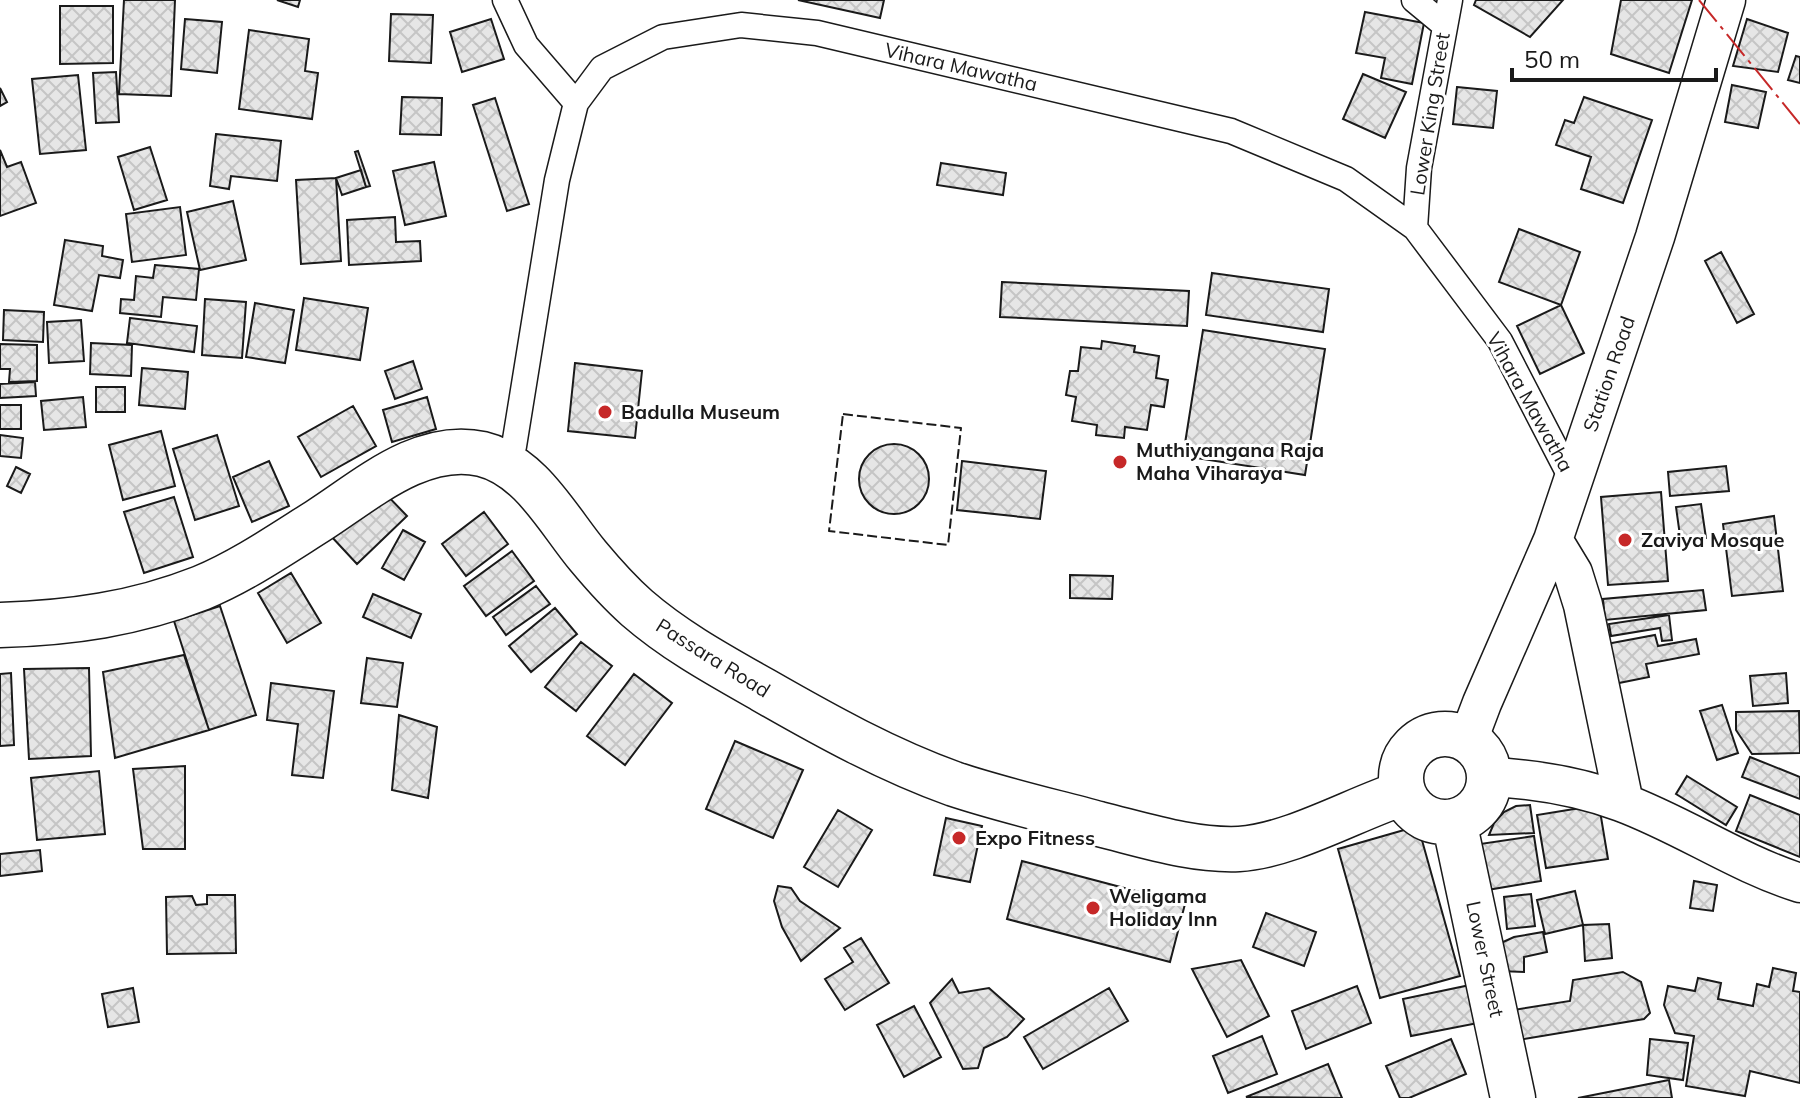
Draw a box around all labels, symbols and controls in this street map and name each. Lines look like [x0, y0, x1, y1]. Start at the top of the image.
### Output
street label: Lower King Street [1404, 31, 1455, 197]
scale bar [1512, 32, 1716, 82]
street label: Vihara Mawatha [882, 37, 1040, 96]
text: 50 m [1524, 44, 1580, 74]
street label: Station Road [1577, 313, 1640, 435]
street label: Vihara Mawatha [1482, 328, 1579, 476]
place label: Badulla Museum [621, 399, 780, 424]
marker: Badulla Museum [596, 403, 614, 421]
place label: Muthiyangana Raja Maha Viharaya [1136, 437, 1324, 485]
marker: Muthiyangana Raja Maha Viharaya [1111, 453, 1129, 471]
place label: Zaviya Mosque [1641, 527, 1784, 552]
marker: Zaviya Mosque [1616, 531, 1634, 549]
street label: Passara Road [652, 613, 775, 703]
place label: Expo Fitness [975, 825, 1095, 850]
marker: Expo Fitness [950, 829, 968, 847]
place label: Weligama Holiday Inn [1109, 883, 1218, 931]
marker: Weligama Holiday Inn [1084, 899, 1102, 917]
street label: Lower Street [1461, 899, 1510, 1019]

